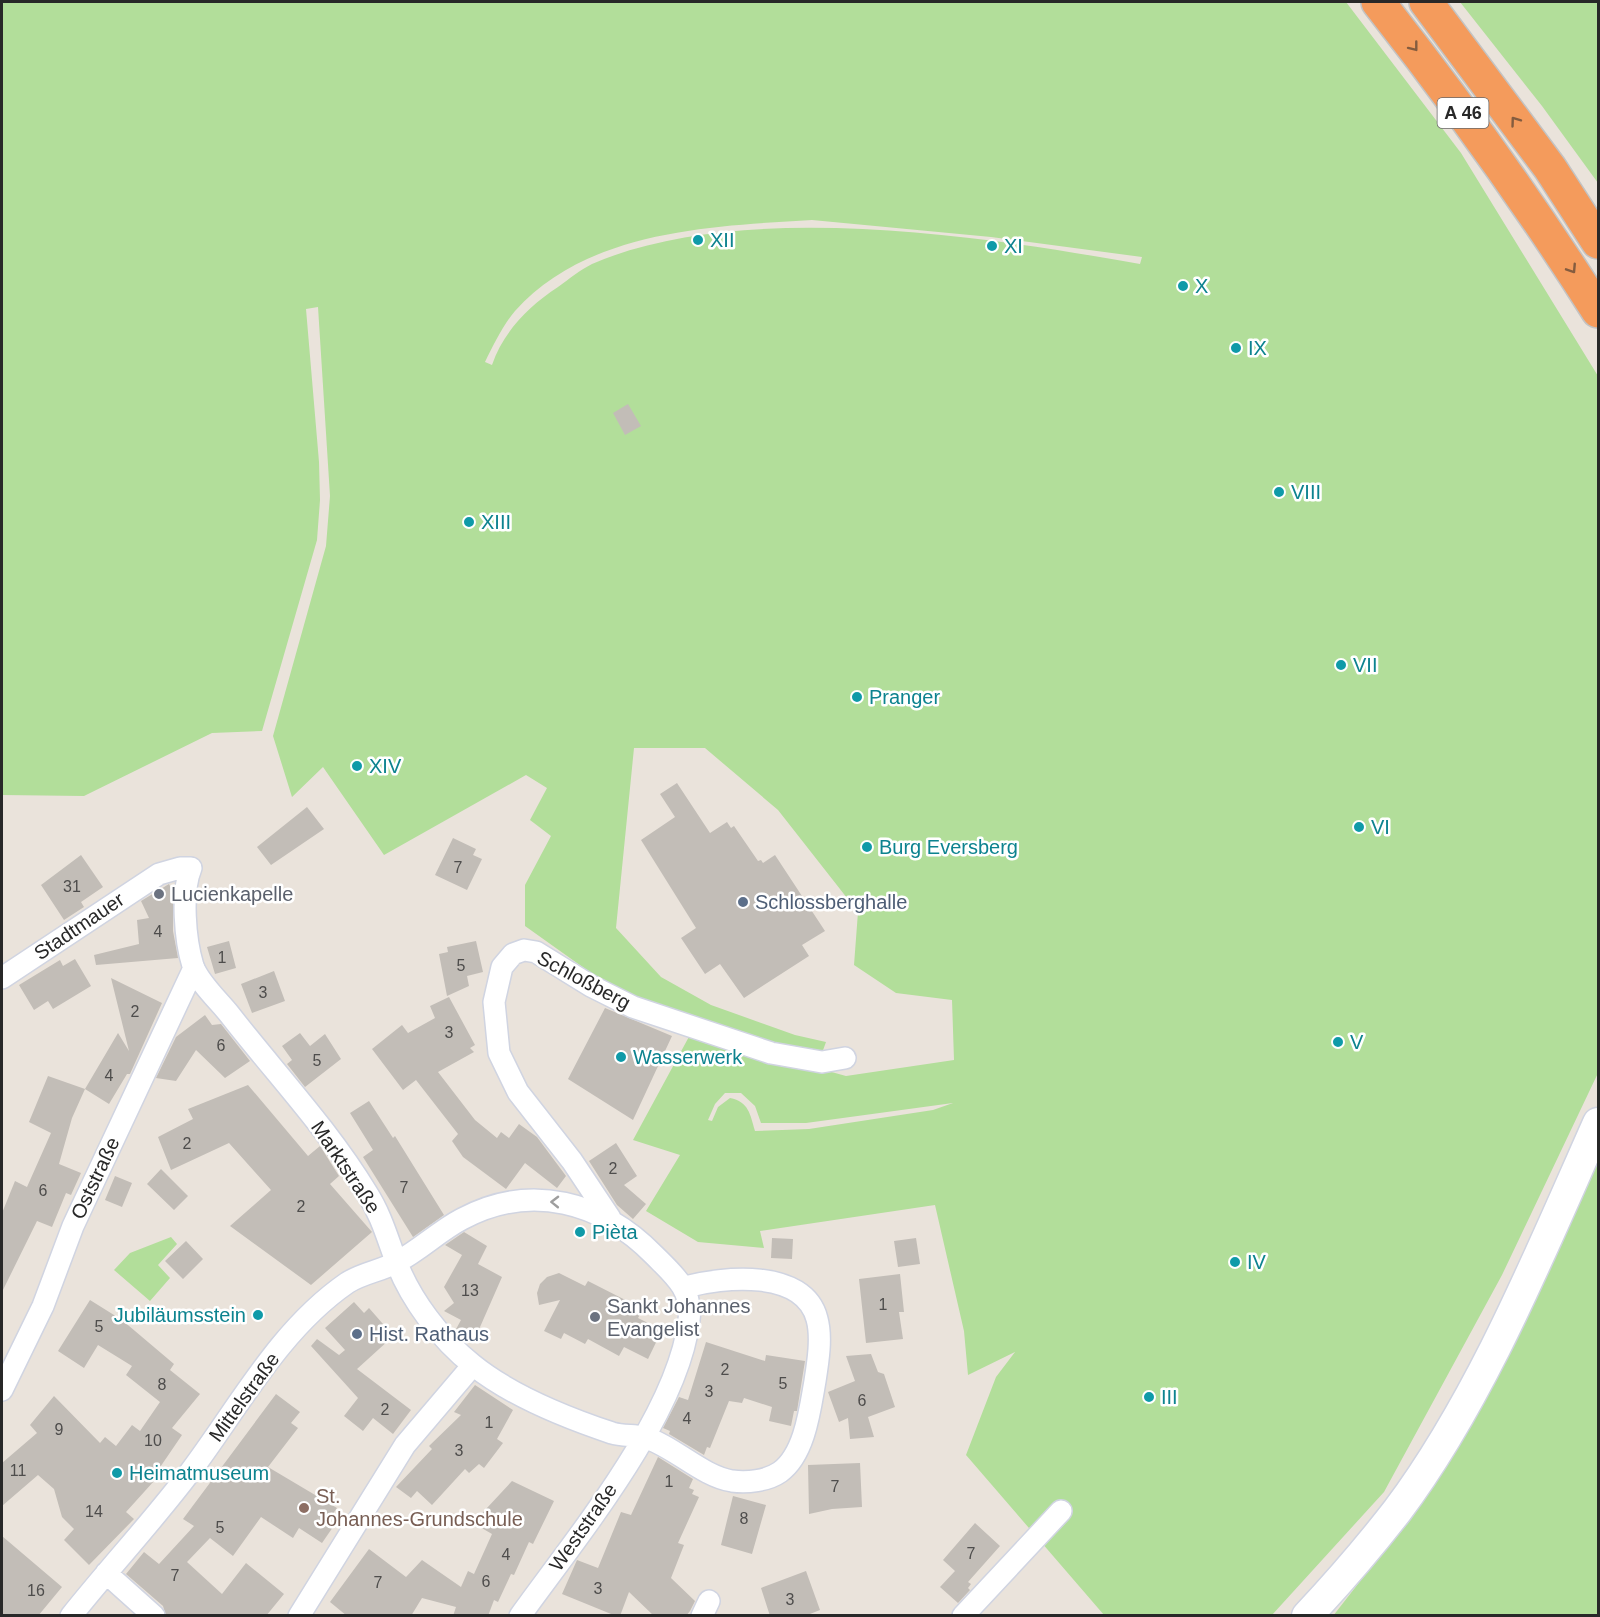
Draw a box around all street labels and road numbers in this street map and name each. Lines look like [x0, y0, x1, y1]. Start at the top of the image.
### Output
road number: A 46 [1438, 98, 1488, 128]
street label: Stadtmauer [30, 888, 128, 964]
street label: Schloßberg [534, 946, 634, 1014]
street label: Marktstraße [307, 1117, 385, 1217]
street label: Oststraße [66, 1134, 124, 1222]
street label: Mittelstraße [204, 1348, 284, 1446]
street label: Weststraße [545, 1479, 621, 1575]

